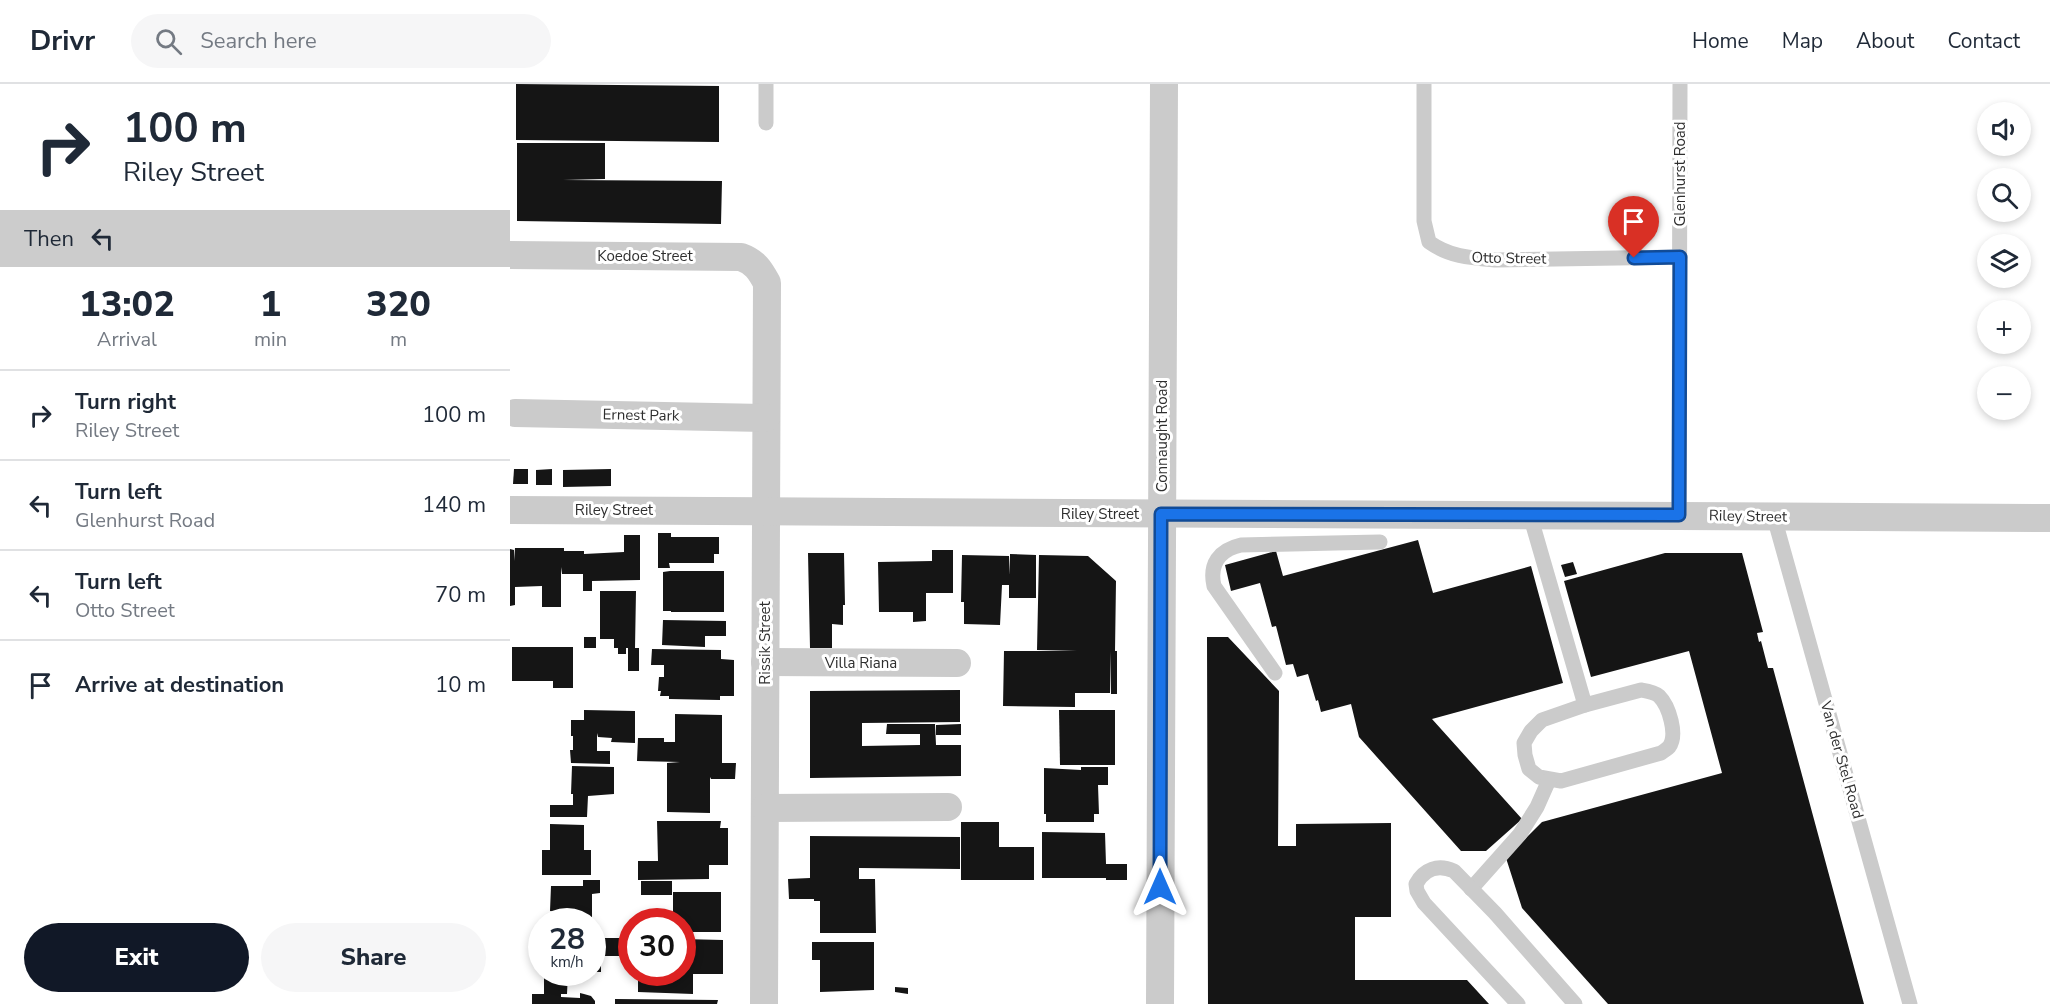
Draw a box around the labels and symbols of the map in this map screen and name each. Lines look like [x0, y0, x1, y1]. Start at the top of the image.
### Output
street label: Glenhurst Road [1670, 121, 1690, 227]
pin [1608, 196, 1659, 258]
street label: Koedoe Street [597, 246, 693, 266]
street label: Otto Street [1471, 247, 1547, 269]
street label: Connaught Road [1152, 380, 1172, 492]
street label: Ernest Park [602, 404, 680, 426]
street label: Riley Street [575, 500, 654, 520]
street label: Riley Street [1061, 504, 1140, 524]
street label: Riley Street [1709, 505, 1788, 527]
street label: Rissik Street [755, 600, 775, 685]
street label: Villa Riana [824, 653, 897, 673]
street label: Van der Stel Road [1815, 698, 1868, 821]
position arrow [1128, 855, 1192, 919]
speed limit sign: 30 [618, 908, 696, 986]

